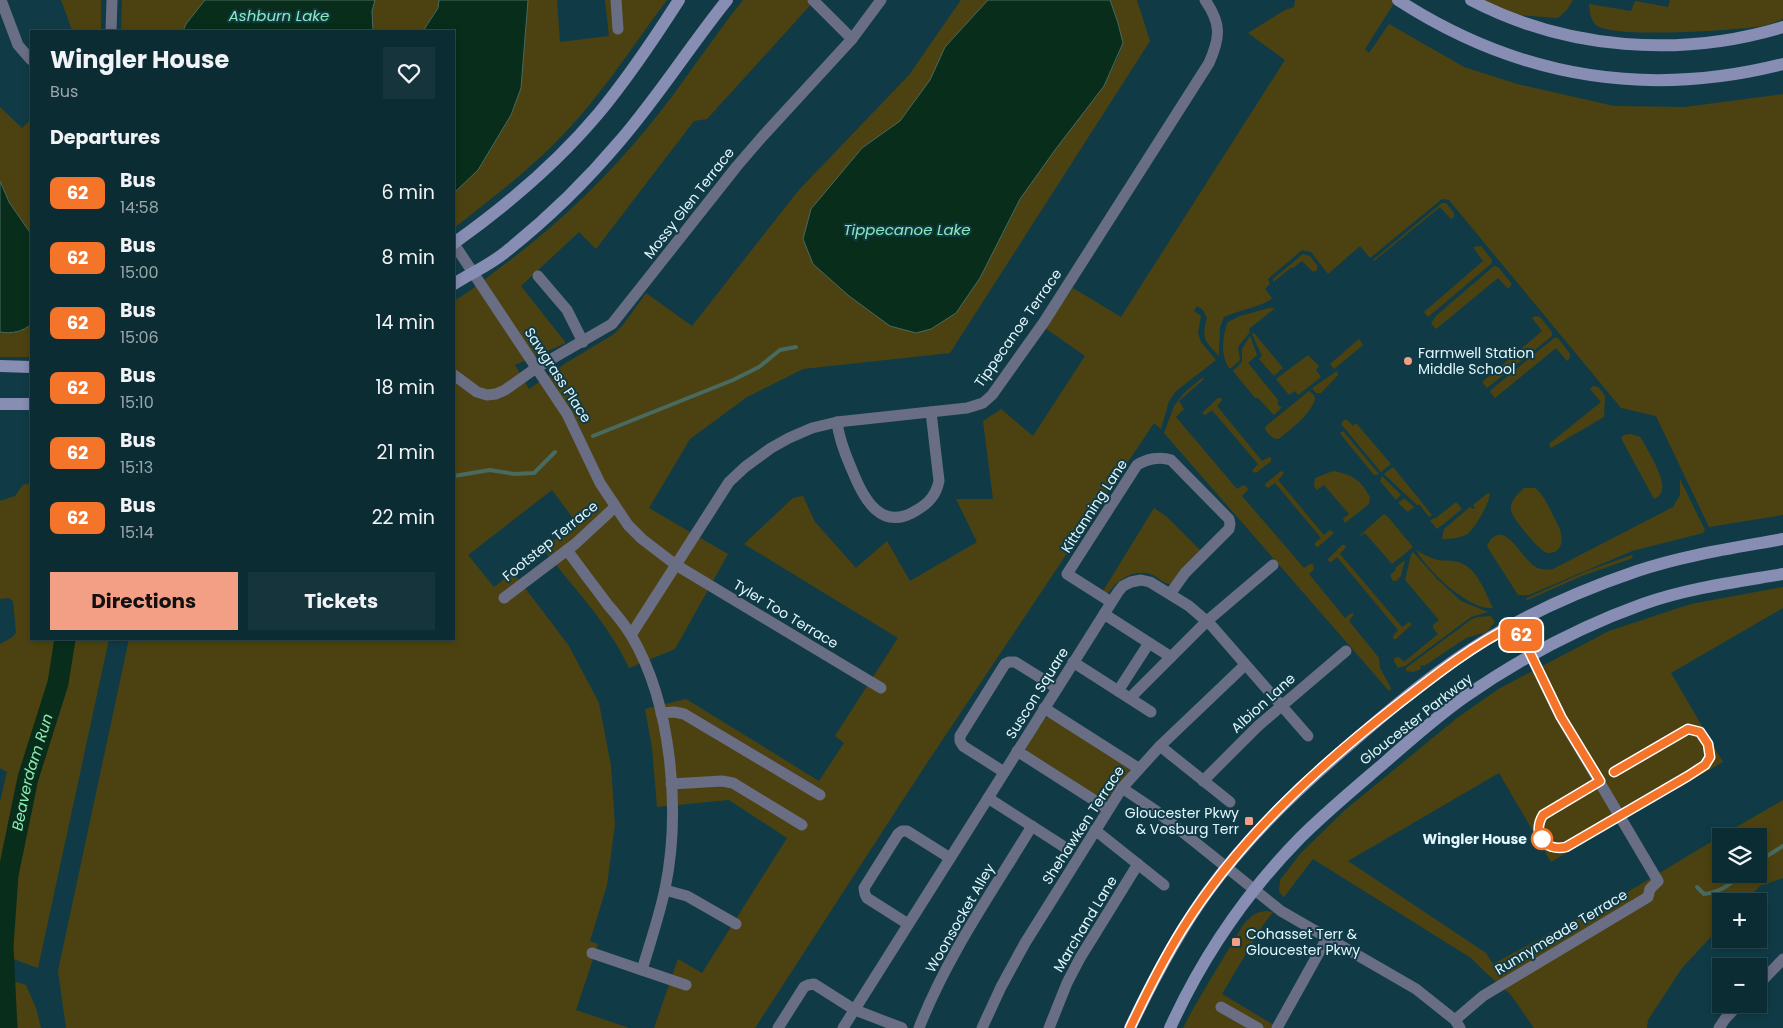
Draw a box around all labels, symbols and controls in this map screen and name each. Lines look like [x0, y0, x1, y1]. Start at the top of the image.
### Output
water label: Ashburn Lake [228, 5, 329, 26]
text: Wingler House [50, 43, 229, 76]
button: heart [383, 47, 435, 99]
text: Bus [50, 80, 78, 103]
text: Departures [50, 124, 160, 151]
street label: Mossy Glen Terrace [639, 143, 739, 263]
text: Bus [120, 167, 156, 194]
text: 6 min [381, 179, 435, 206]
text: 62 [67, 180, 88, 205]
text: 14:58 [120, 196, 159, 219]
water label: Tippecanoe Lake [843, 219, 971, 240]
text: Bus [120, 232, 156, 259]
text: 8 min [382, 244, 435, 271]
text: 62 [67, 245, 88, 270]
text: 15:00 [120, 261, 159, 284]
street label: Tippecanoe Terrace [970, 265, 1067, 391]
text: Bus [120, 297, 156, 324]
text: 14 min [375, 309, 435, 336]
text: 62 [67, 310, 88, 335]
street label: Sawgrass Place [520, 323, 596, 427]
text: 15:06 [120, 326, 159, 349]
place label: Farmwell Station Middle School [1418, 343, 1534, 379]
marker: Farmwell Station Middle School [1402, 355, 1414, 367]
text: Bus [120, 362, 156, 389]
text: 18 min [375, 374, 435, 401]
text: 62 [67, 375, 88, 400]
text: 15:10 [120, 391, 154, 414]
text: Bus [120, 427, 156, 454]
text: 21 min [377, 439, 435, 466]
text: 62 [67, 440, 88, 465]
street label: Kittanning Lane [1056, 455, 1132, 557]
text: 15:13 [120, 456, 153, 479]
text: Bus [120, 492, 156, 519]
street label: Footstep Terrace [498, 496, 602, 586]
text: 22 min [372, 504, 435, 531]
text: 62 [67, 505, 88, 530]
text: 15:14 [120, 521, 154, 544]
button: Directions [50, 572, 238, 630]
button: Tickets [248, 572, 435, 630]
street label: Tyler Too Terrace [730, 575, 842, 653]
line badge: 62 [1498, 619, 1544, 651]
text: 62 [1510, 622, 1532, 647]
street label: Suscon Square [1001, 643, 1073, 743]
street label: Albion Lane [1226, 668, 1300, 737]
street label: Gloucester Parkway [1355, 668, 1477, 769]
water label: Beaverdam Run [6, 711, 58, 833]
street label: Shehawken Terrace [1037, 762, 1129, 888]
place label: Gloucester Pkwy & Vosburg Terr [1125, 803, 1239, 839]
marker: Gloucester Pkwy & Vosburg Terr [1243, 815, 1255, 827]
marker: Wingler House [1531, 828, 1553, 850]
map controls [1712, 828, 1767, 1013]
button: layers [1712, 828, 1767, 883]
place label: Wingler House [1422, 829, 1527, 849]
street label: Woonsocket Alley [921, 860, 999, 976]
street label: Marchand Lane [1048, 872, 1122, 976]
street label: Runnymeade Terrace [1491, 884, 1631, 979]
button: + [1712, 893, 1767, 948]
place label: Cohasset Terr & Gloucester Pkwy [1246, 924, 1360, 960]
marker: Cohasset Terr & Gloucester Pkwy [1230, 936, 1242, 948]
button: − [1712, 958, 1767, 1013]

